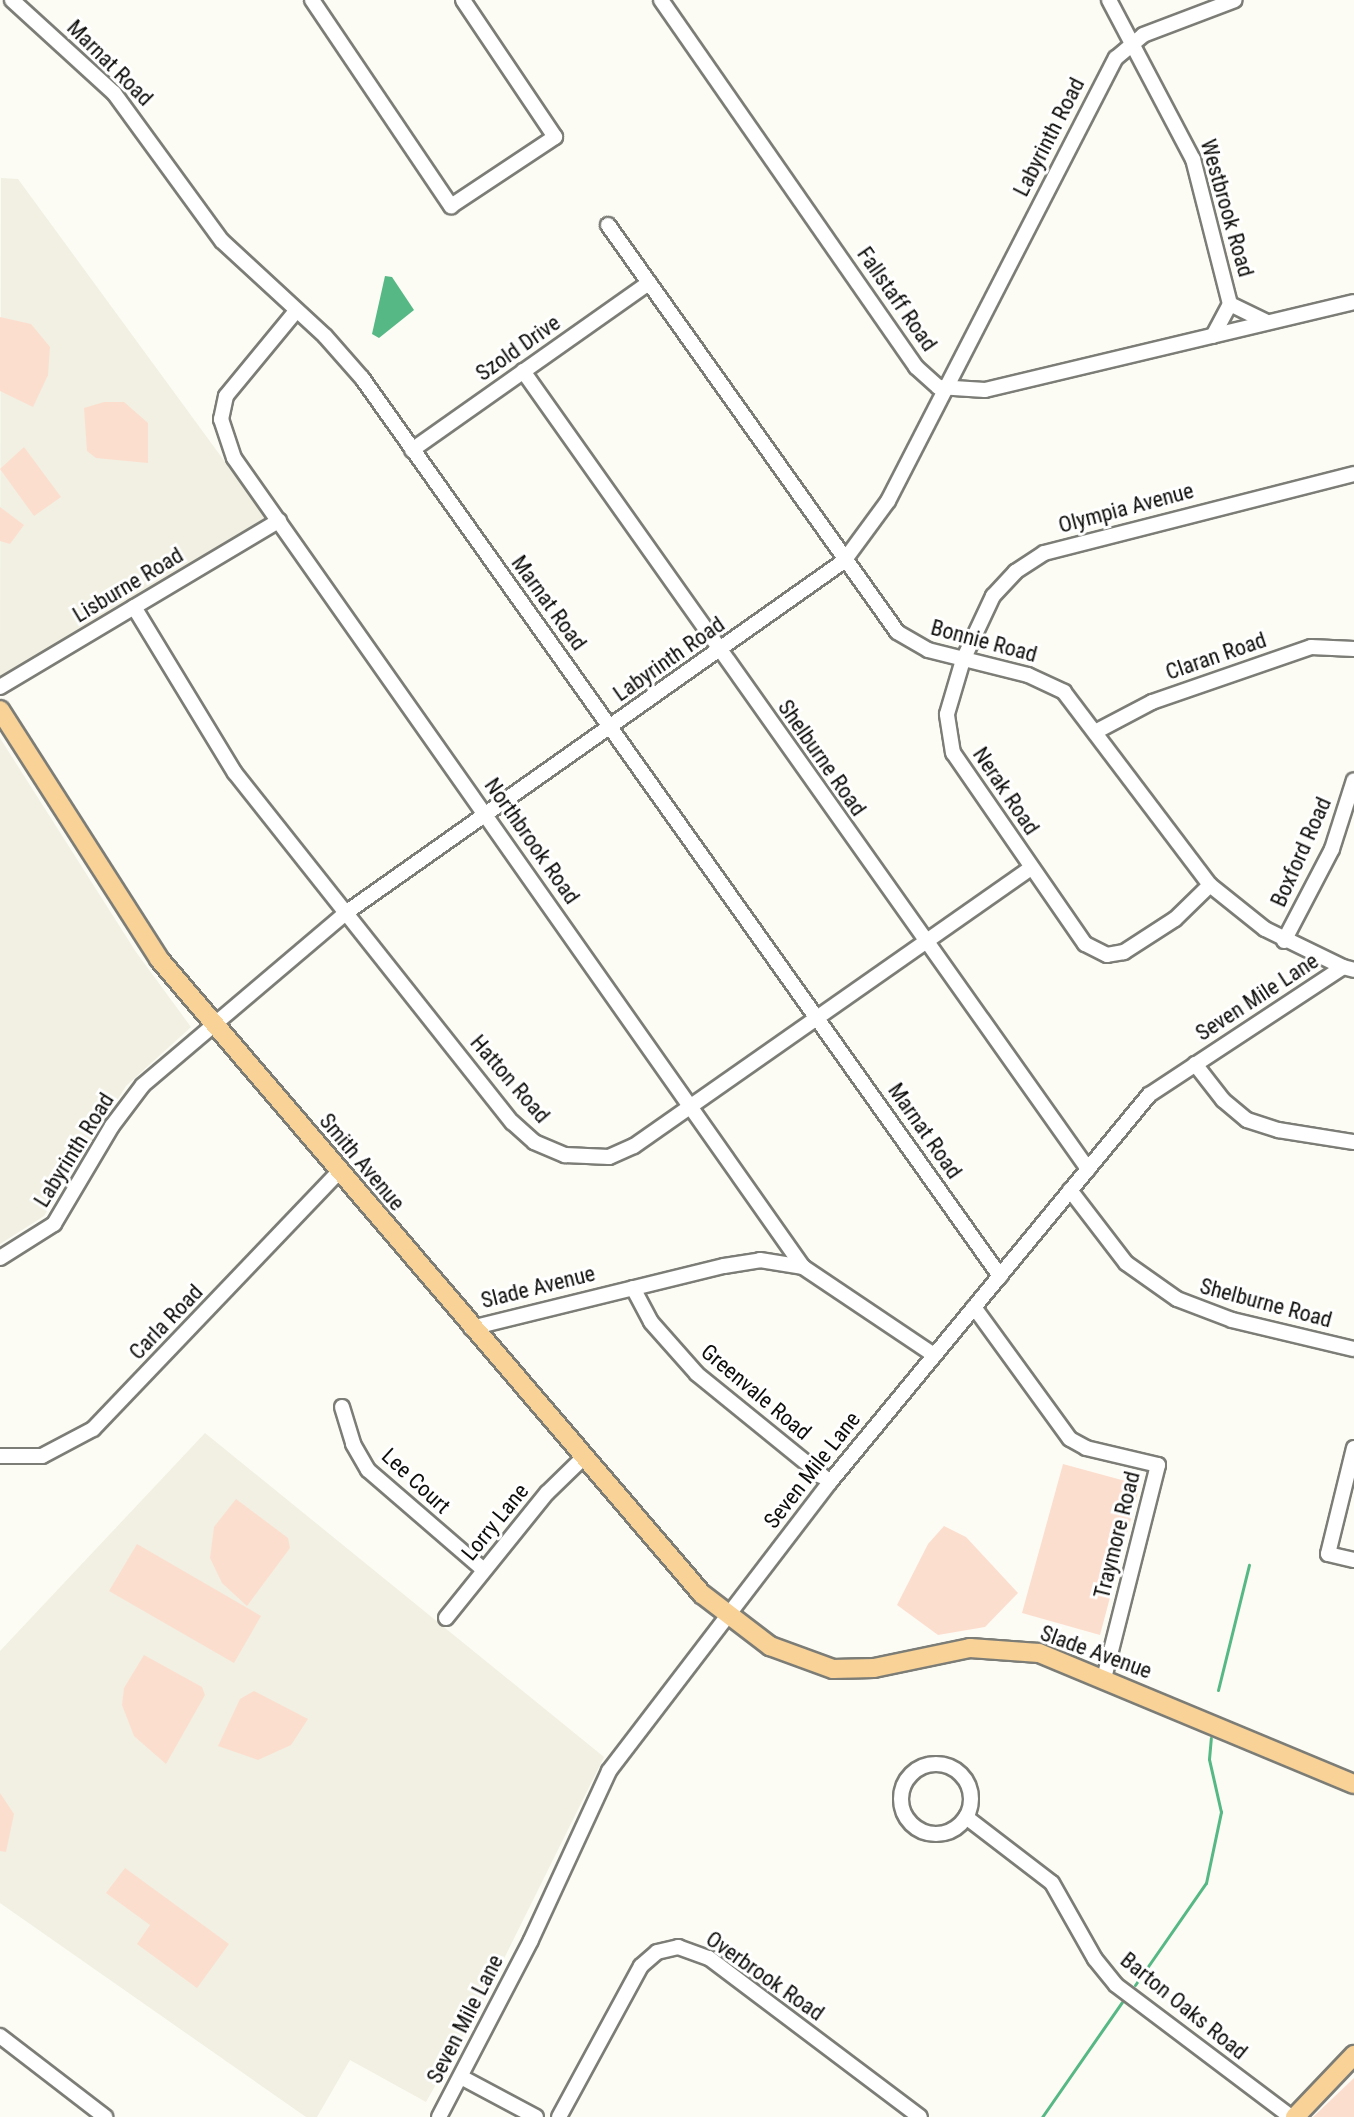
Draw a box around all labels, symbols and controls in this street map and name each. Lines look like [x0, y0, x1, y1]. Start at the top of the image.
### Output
street label: Marnat Road [61, 14, 159, 112]
street label: Labyrinth Road [1008, 73, 1090, 201]
street label: Westbrook Road [1195, 136, 1259, 280]
street label: Fallstaff Road [851, 242, 943, 356]
street label: Szold Drive [471, 309, 565, 387]
street label: Olympia Avenue [1056, 477, 1196, 539]
street label: Lisburne Road [68, 542, 188, 628]
street label: Marnat Road [506, 550, 592, 656]
street label: Labyrinth Road [608, 611, 730, 707]
street label: Bonnie Road [928, 614, 1040, 668]
street label: Claran Road [1162, 626, 1270, 686]
street label: Shelburne Road [772, 695, 872, 821]
street label: Nerak Road [967, 742, 1045, 840]
street label: Northbrook Road [479, 773, 585, 909]
street label: Boxford Road [1265, 793, 1337, 911]
street label: Seven Mile Lane [1191, 948, 1323, 1046]
street label: Hatton Road [465, 1030, 555, 1128]
street label: Marnat Road [882, 1078, 968, 1184]
street label: Labyrinth Road [28, 1088, 120, 1212]
street label: Smith Avenue [314, 1108, 410, 1216]
street label: Slade Avenue [478, 1260, 598, 1314]
street label: Shelburne Road [1197, 1273, 1335, 1333]
street label: Carla Road [124, 1279, 208, 1365]
street label: Greenvale Road [696, 1338, 816, 1446]
street label: Seven Mile Lane [758, 1406, 866, 1534]
street label: Lee Court [376, 1443, 456, 1519]
street label: Traymore Road [1088, 1469, 1146, 1601]
street label: Lorry Lane [456, 1478, 534, 1566]
street label: Slade Avenue [1037, 1620, 1155, 1684]
street label: Overbrook Road [701, 1926, 829, 2026]
street label: Barton Oaks Road [1115, 1947, 1253, 2065]
street label: Seven Mile Lane [421, 1950, 509, 2088]

